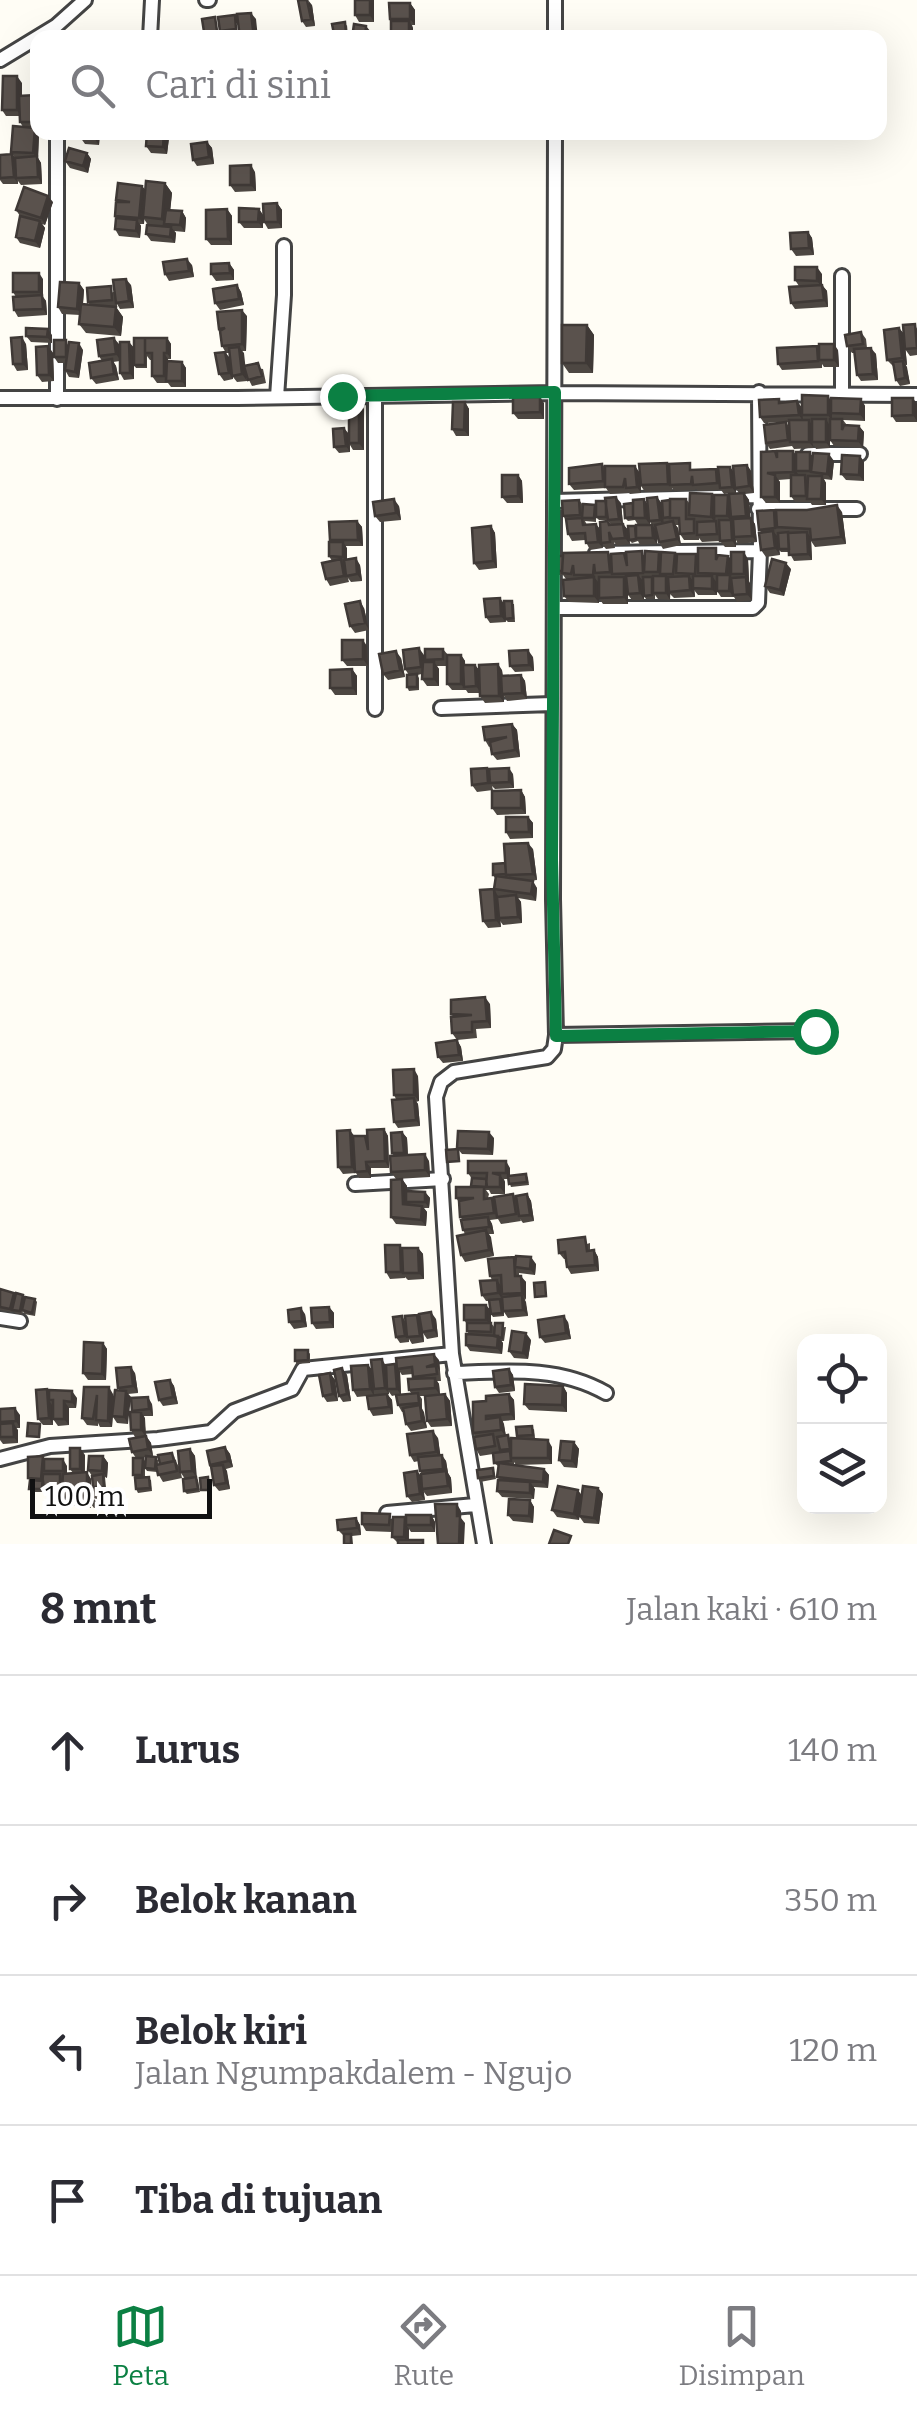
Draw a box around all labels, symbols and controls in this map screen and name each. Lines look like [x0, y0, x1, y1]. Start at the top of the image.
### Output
search box [30, 30, 887, 140]
icon: search [65, 58, 120, 113]
text: Cari di sini [145, 62, 331, 108]
route end [320, 374, 366, 420]
route start [793, 1009, 839, 1055]
map controls [797, 1334, 887, 1514]
button: locate [797, 1334, 887, 1424]
button: layers [797, 1424, 887, 1514]
scale bar [30, 1474, 212, 1518]
text: 100 m [45, 1480, 125, 1513]
text: 8 mnt [40, 1584, 157, 1634]
text: Jalan kaki · 610 m [626, 1590, 877, 1628]
icon: ahead [40, 1723, 95, 1778]
text: Lurus [135, 1727, 240, 1773]
text: 140 m [788, 1731, 877, 1769]
icon: right [40, 1873, 95, 1928]
text: Belok kanan [135, 1877, 357, 1923]
text: 350 m [784, 1881, 877, 1919]
text: Belok kiri [135, 2008, 307, 2054]
icon: left [40, 2023, 95, 2078]
text: 120 m [789, 2031, 877, 2069]
text: Jalan Ngumpakdalem - Ngujo [135, 2054, 572, 2092]
icon: arrive [40, 2173, 95, 2228]
text: Tiba di tujuan [135, 2177, 382, 2223]
tab: Peta [112, 2299, 169, 2392]
tab: Rute [394, 2299, 454, 2392]
tab: Disimpan [679, 2299, 805, 2392]

